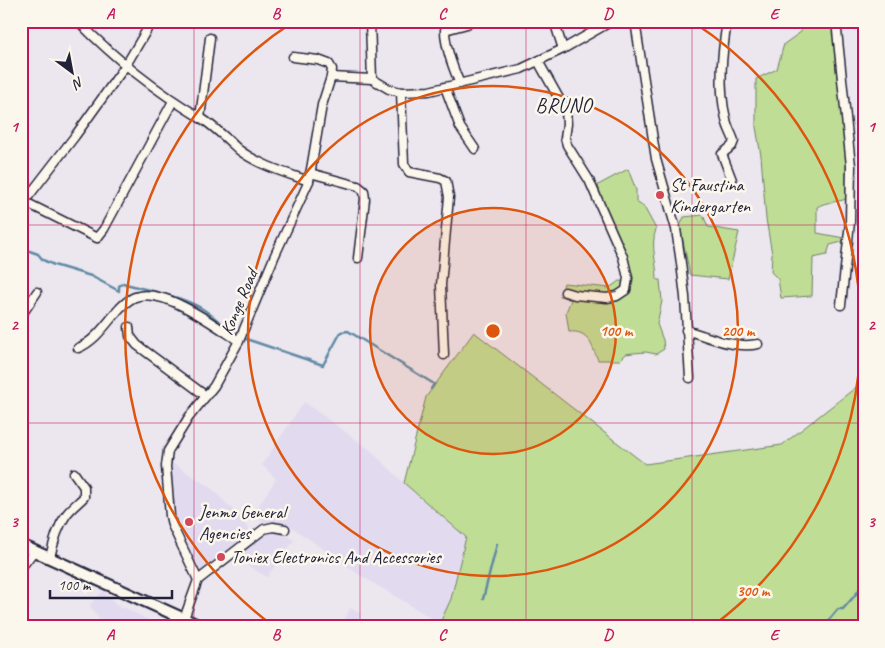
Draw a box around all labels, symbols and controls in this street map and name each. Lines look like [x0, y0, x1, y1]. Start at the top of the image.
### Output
text: A [106, 4, 116, 24]
text: B [272, 4, 282, 24]
text: C [438, 4, 448, 24]
text: D [603, 4, 614, 24]
text: E [770, 4, 781, 24]
north arrow [48, 48, 98, 98]
text: N [68, 73, 87, 93]
district label: BRUNO [535, 93, 594, 118]
text: 1 [10, 117, 19, 137]
text: 1 [867, 117, 876, 137]
place label: St Faustina Kindergarten [670, 174, 751, 217]
marker: St Faustina Kindergarten [654, 189, 666, 201]
street label: Konge Road [215, 263, 264, 338]
text: 2 [10, 315, 19, 335]
text: 2 [867, 315, 876, 335]
centre of rings [484, 322, 502, 340]
text: 100 m [600, 322, 634, 341]
text: 200 m [722, 322, 756, 341]
place label: Jenmo General Agencies [198, 501, 288, 544]
text: 3 [10, 512, 19, 532]
text: 3 [867, 512, 876, 532]
marker: Jenmo General Agencies [183, 516, 195, 528]
place label: Toniex Electronics And Accessories [231, 546, 442, 568]
marker: Toniex Electronics And Accessories [215, 551, 227, 563]
scale bar [50, 568, 172, 600]
text: 100 m [58, 576, 92, 595]
text: 300 m [737, 582, 771, 601]
text: A [106, 625, 116, 645]
text: B [272, 625, 282, 645]
text: C [438, 625, 448, 645]
text: D [603, 625, 614, 645]
text: E [770, 625, 781, 645]

